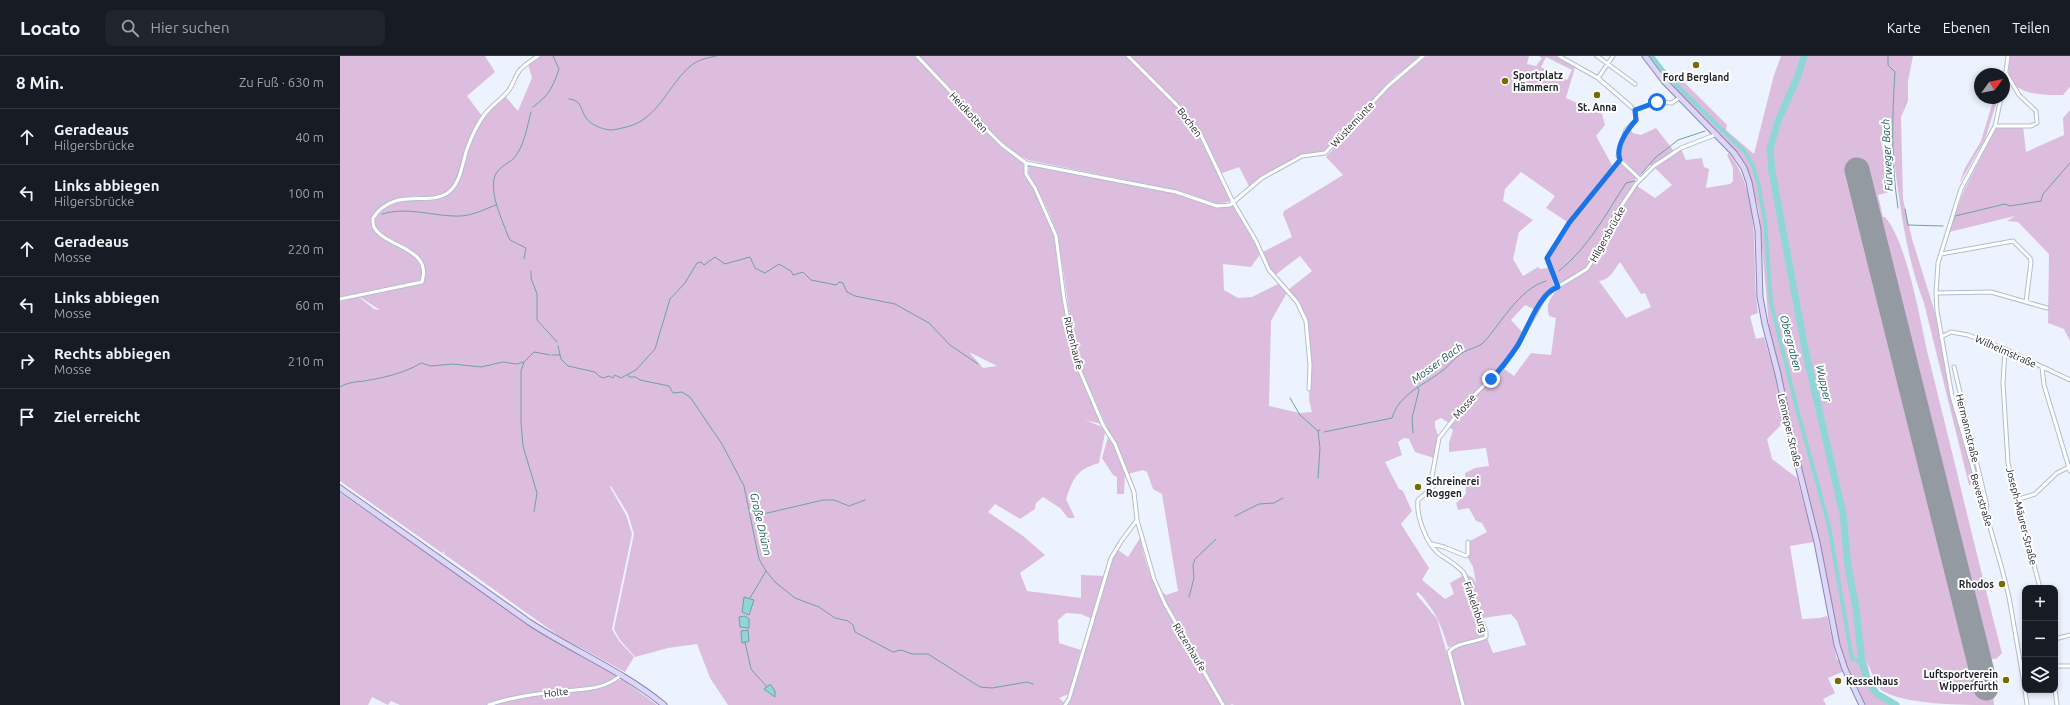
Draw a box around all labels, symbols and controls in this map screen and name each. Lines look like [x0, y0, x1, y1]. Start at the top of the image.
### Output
search box [105, 10, 385, 46]
text: Locato [20, 17, 81, 39]
icon: search [119, 17, 141, 39]
text: Hier suchen [151, 19, 229, 36]
text: Karte [1887, 20, 1921, 36]
text: Ebenen [1943, 20, 1990, 36]
text: Teilen [2012, 20, 2050, 36]
marker: Ford Bergland [1691, 60, 1701, 70]
north arrow [1974, 68, 2010, 104]
place label: Sportplatz Hämmern [1513, 70, 1563, 93]
place label: Ford Bergland [1663, 72, 1729, 83]
text: 8 Min. [16, 73, 64, 92]
text: Zu Fuß · 630 m [239, 75, 324, 89]
marker: Sportplatz Hämmern [1500, 76, 1510, 86]
street label: Heidkotten [947, 90, 990, 135]
marker: St. Anna [1592, 90, 1602, 100]
route start [1648, 93, 1666, 111]
street label: Wüstemünte [1329, 99, 1376, 149]
place label: St. Anna [1577, 102, 1617, 113]
street label: Bochen [1175, 105, 1204, 139]
water label: Fürweger Bach [1879, 119, 1895, 191]
text: Geradeaus [54, 121, 129, 138]
icon: ahead [16, 126, 38, 148]
text: 40 m [295, 130, 324, 144]
text: Hilgersbrücke [54, 138, 134, 152]
text: Links abbiegen [54, 177, 159, 194]
icon: left [16, 182, 38, 204]
text: 100 m [288, 186, 324, 200]
text: Hilgersbrücke [54, 194, 134, 208]
street label: Hilgersbrücke [1588, 205, 1627, 264]
text: Geradeaus [54, 233, 129, 250]
icon: ahead [16, 238, 38, 260]
text: 220 m [288, 242, 324, 256]
text: Mosse [54, 250, 91, 264]
text: Links abbiegen [54, 289, 159, 306]
icon: left [16, 294, 38, 316]
text: 60 m [295, 298, 324, 312]
text: Mosse [54, 306, 91, 320]
water label: Obergraben [1778, 314, 1804, 372]
street label: Ritzenhaufe [1062, 315, 1085, 371]
street label: Wilhelmstraße [1974, 333, 2038, 370]
water label: Mosser Bach [1409, 340, 1465, 386]
text: Rechts abbiegen [54, 345, 171, 362]
icon: right [16, 350, 38, 372]
text: 210 m [288, 354, 324, 368]
text: Mosse [54, 362, 91, 376]
water label: Wupper [1814, 364, 1834, 403]
route end [1482, 370, 1500, 388]
street label: Mosse [1451, 392, 1478, 421]
street label: Lenneper Straße [1776, 393, 1803, 468]
street label: Hermannstraße [1954, 393, 1981, 464]
icon: arrive [16, 406, 38, 428]
text: Ziel erreicht [54, 408, 140, 425]
street label: Joseph-Mäurer-Straße [2004, 466, 2039, 566]
street label: Beverstraße [1968, 472, 1995, 528]
place label: Schreinerei Roggen [1426, 476, 1479, 499]
marker: Schreinerei Roggen [1413, 482, 1423, 492]
water label: Große Dhünn [748, 491, 774, 557]
place label: Rhodos [1959, 579, 1994, 590]
marker: Rhodos [1997, 579, 2007, 589]
street label: Finkelnburg [1462, 580, 1489, 634]
map controls [2022, 585, 2058, 693]
button: + [2022, 585, 2058, 621]
street label: Ritzenhaufe [1171, 621, 1208, 673]
button: − [2022, 621, 2058, 657]
button: layers [2022, 657, 2058, 693]
place label: Luftsportverein Wipperfürth [1924, 669, 1998, 692]
marker: Luftsportverein Wipperfürth [2001, 675, 2011, 685]
marker: Kesselhaus [1833, 676, 1843, 686]
place label: Kesselhaus [1846, 676, 1898, 687]
street label: Holte [543, 686, 569, 699]

